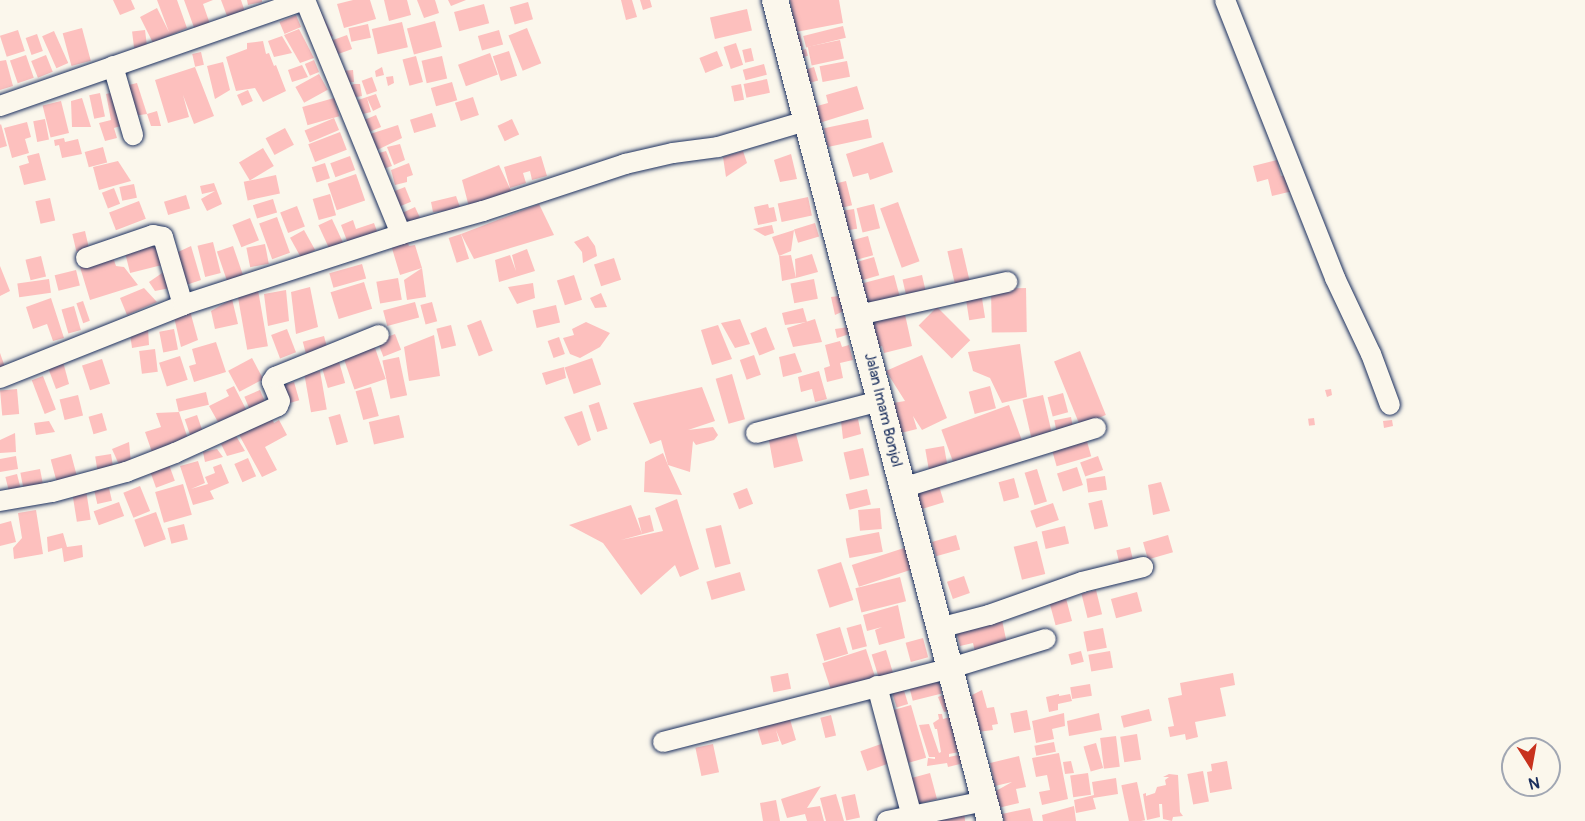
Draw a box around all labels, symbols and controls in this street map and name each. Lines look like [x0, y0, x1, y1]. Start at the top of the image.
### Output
street label: Jalan Imam Bonjol [860, 351, 906, 469]
north arrow [1501, 737, 1561, 797]
text: N [1527, 772, 1541, 794]

